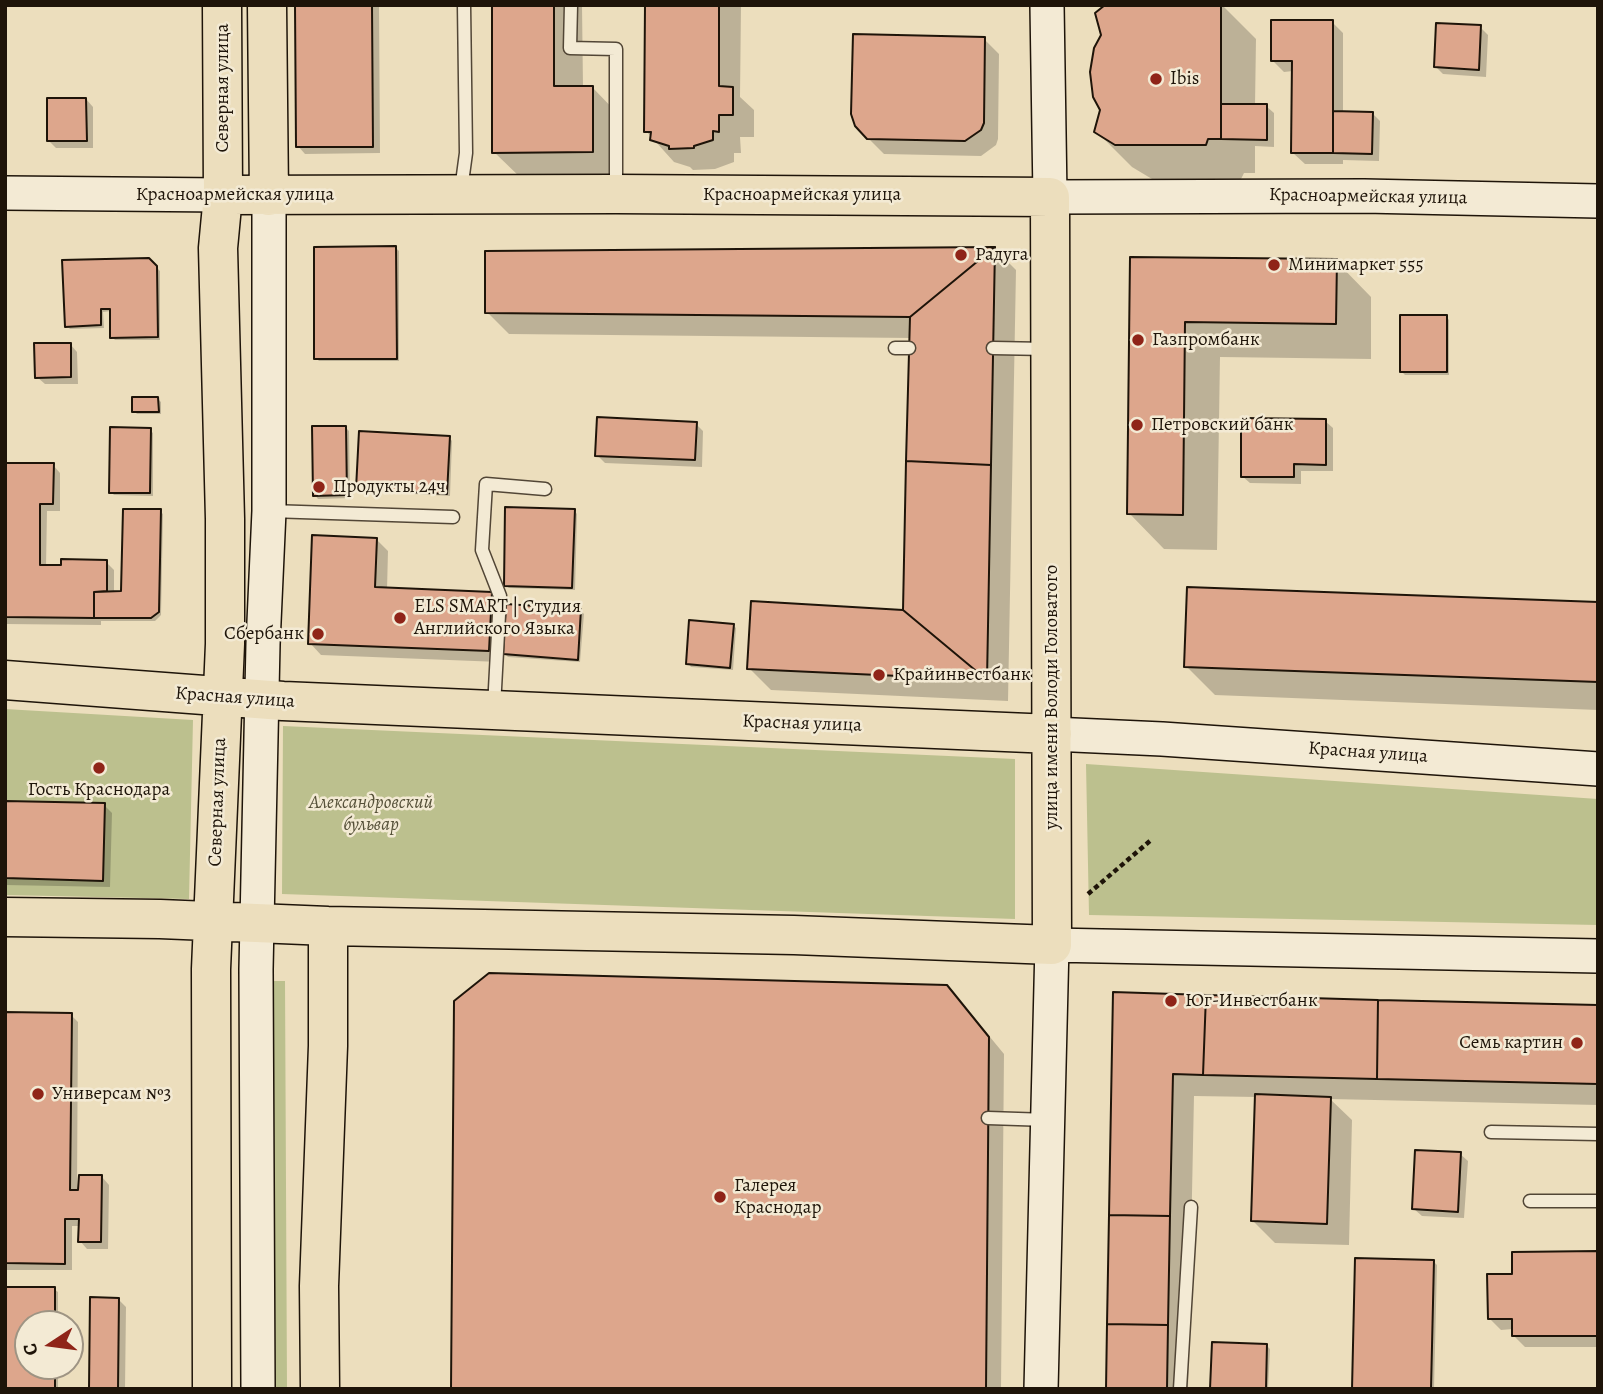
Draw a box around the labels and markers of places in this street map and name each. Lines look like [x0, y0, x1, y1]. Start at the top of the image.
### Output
place label: Ibis [1170, 68, 1200, 90]
marker: Ibis [1148, 71, 1164, 87]
place label: Радуга [975, 244, 1028, 266]
marker: Радуга [953, 247, 969, 263]
place label: Минимаркет 555 [1288, 254, 1424, 276]
marker: Минимаркет 555 [1266, 257, 1282, 273]
place label: Газпромбанк [1152, 329, 1260, 351]
marker: Газпромбанк [1130, 332, 1146, 348]
place label: Петровский банк [1151, 414, 1294, 436]
marker: Петровский банк [1129, 417, 1145, 433]
place label: Продукты 24ч [333, 476, 445, 498]
marker: Продукты 24ч [311, 479, 327, 495]
place label: ELS SMART | Студия Английского Языка [414, 596, 581, 640]
marker: ELS SMART | Студия Английского Языка [392, 610, 408, 626]
place label: Сбербанк [224, 623, 304, 645]
marker: Сбербанк [310, 626, 326, 642]
place label: Крайинвестбанк [893, 664, 1031, 686]
marker: Крайинвестбанк [871, 667, 887, 683]
marker: Гость Краснодара [91, 760, 107, 776]
place label: Гость Краснодара [28, 779, 170, 801]
place label: Юг-Инвестбанк [1185, 990, 1318, 1012]
marker: Юг-Инвестбанк [1163, 993, 1179, 1009]
place label: Семь картин [1459, 1032, 1563, 1054]
marker: Семь картин [1569, 1035, 1585, 1051]
place label: Универсам №3 [52, 1083, 171, 1105]
marker: Универсам №3 [30, 1086, 46, 1102]
place label: Галерея Краснодар [734, 1175, 821, 1219]
marker: Галерея Краснодар [712, 1189, 728, 1205]

